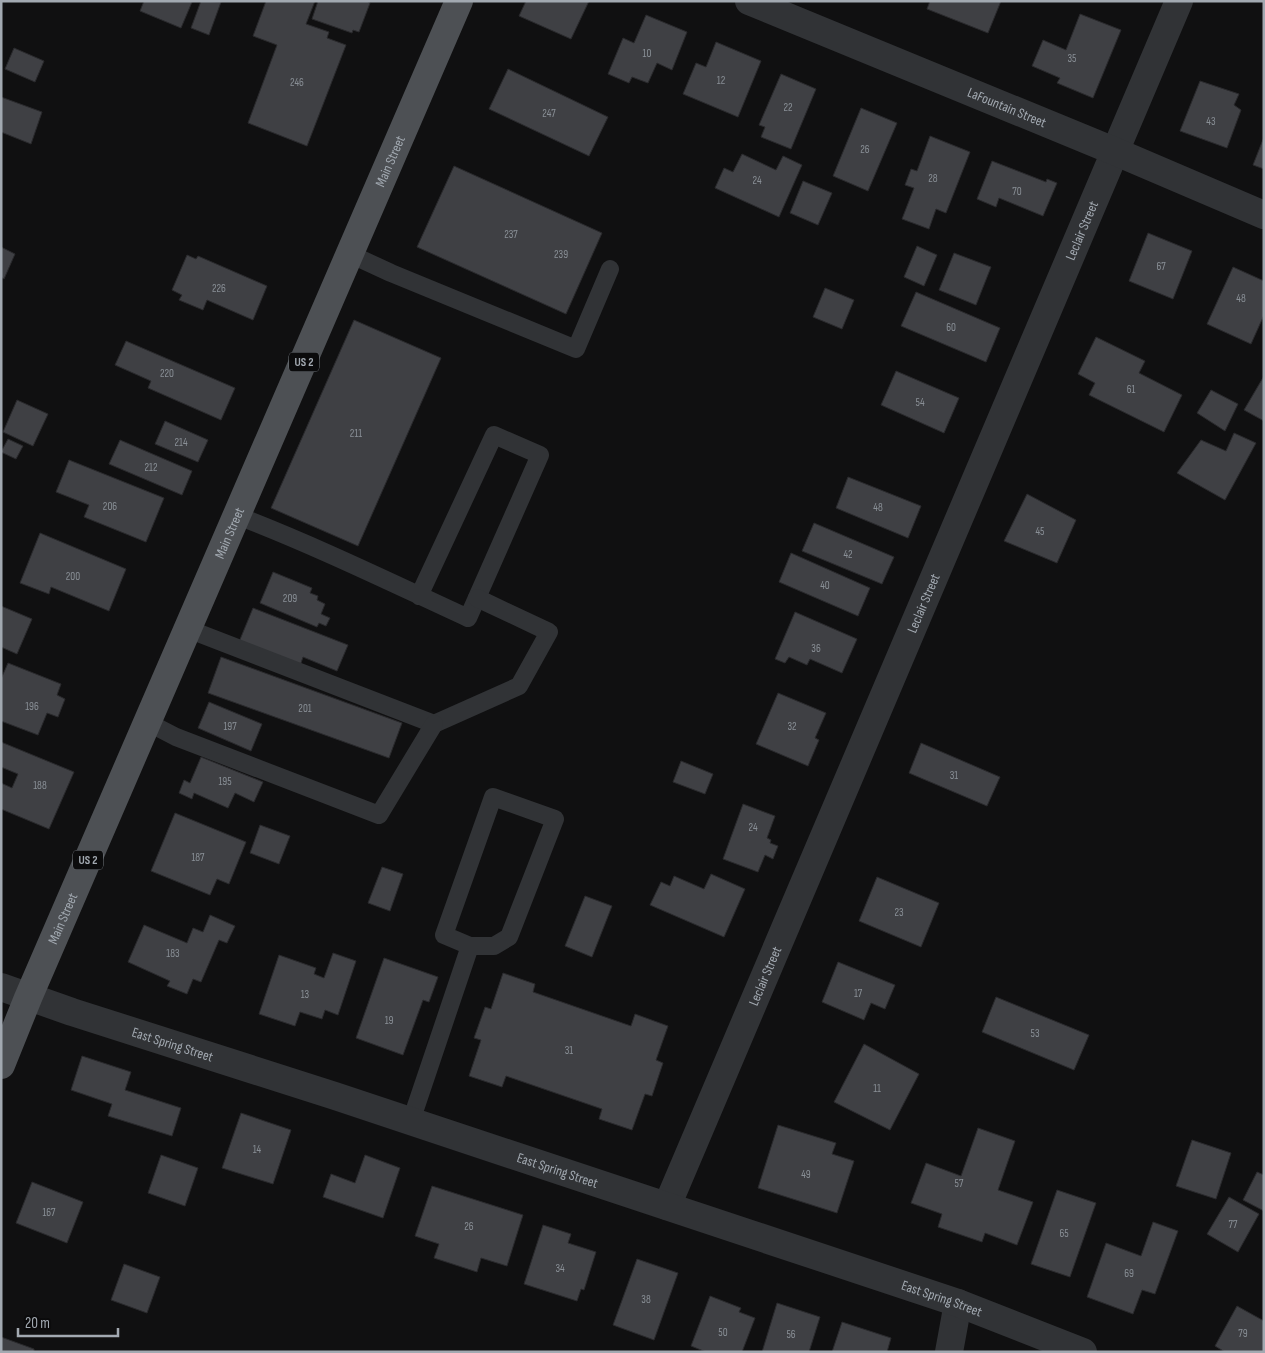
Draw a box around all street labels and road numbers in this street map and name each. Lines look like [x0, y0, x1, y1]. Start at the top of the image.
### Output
street label: LaFountain Street [965, 83, 1049, 131]
street label: Main Street [371, 133, 408, 189]
street label: Leclair Street [1061, 198, 1102, 263]
road number: US 2 [289, 352, 319, 372]
street label: Main Street [211, 505, 248, 561]
street label: Leclair Street [903, 571, 943, 635]
road number: US 2 [73, 850, 103, 870]
street label: Main Street [44, 890, 81, 947]
street label: Leclair Street [745, 944, 785, 1008]
street label: East Spring Street [130, 1023, 215, 1065]
street label: East Spring Street [515, 1149, 600, 1191]
street label: East Spring Street [899, 1276, 985, 1320]

